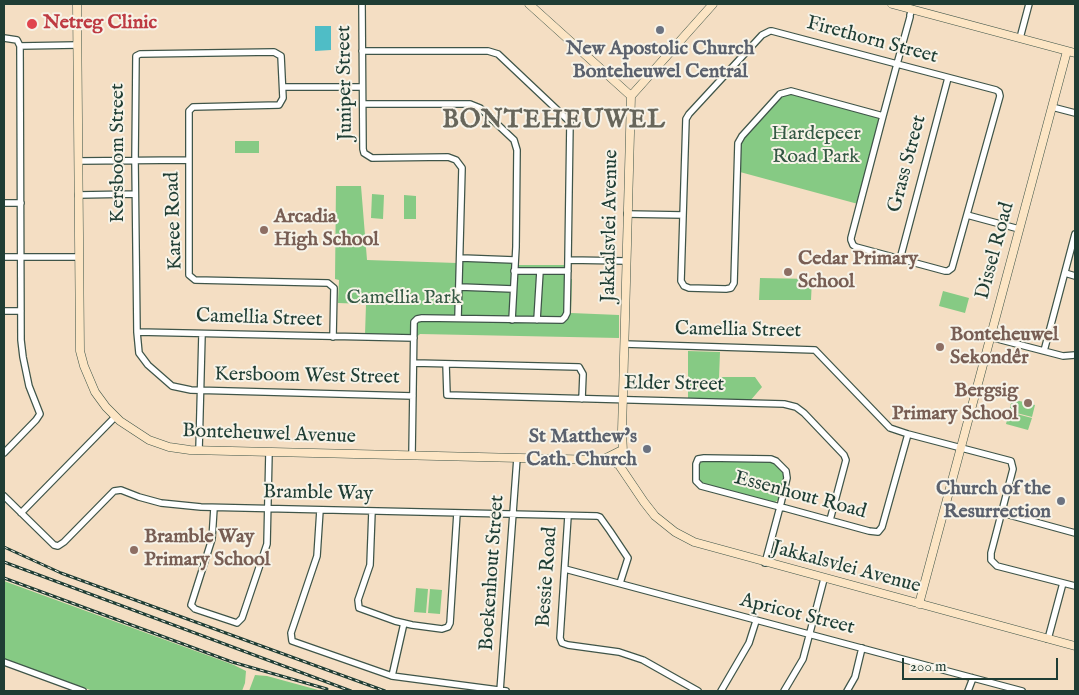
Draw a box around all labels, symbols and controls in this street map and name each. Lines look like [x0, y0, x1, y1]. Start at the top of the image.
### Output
place label: Netreg Clinic [43, 12, 157, 36]
street label: Firethorn Street [804, 12, 940, 70]
marker: Netreg Clinic [25, 17, 39, 31]
marker: New Apostolic Church Bonteheuwel Central [654, 24, 666, 36]
street label: Juniper Street [333, 25, 359, 141]
place label: New Apostolic Church Bonteheuwel Central [566, 38, 754, 85]
street label: Kersboom Street [107, 83, 131, 223]
district label: BONTEHEUWEL [441, 107, 667, 137]
street label: Grass Street [883, 113, 933, 215]
park label: Hardepeer Road Park [771, 123, 861, 170]
street label: Jakkalsvlei Avenue [598, 149, 624, 303]
street label: Karee Road [161, 171, 189, 271]
street label: Dissel Road [972, 200, 1020, 302]
place label: Arcadia High School [274, 206, 379, 253]
marker: Arcadia High School [258, 224, 270, 236]
place label: Cedar Primary School [798, 248, 918, 295]
marker: Cedar Primary School [782, 266, 794, 278]
park label: Camellia Park [347, 287, 461, 311]
street label: Camellia Street [195, 305, 323, 333]
street label: Camellia Street [675, 318, 801, 344]
place label: Bonteheuwel Sekondêr [950, 324, 1058, 371]
marker: Bonteheuwel Sekondêr [934, 341, 946, 353]
street label: Kersboom West Street [214, 363, 400, 391]
street label: Elder Street [624, 372, 724, 398]
place label: Bergsig Primary School [892, 380, 1018, 427]
marker: Bergsig Primary School [1022, 397, 1034, 409]
street label: Bonteheuwel Avenue [182, 420, 356, 450]
place label: St Matthew's Cath. Church [526, 426, 637, 473]
marker: St Matthew's Cath. Church [641, 443, 653, 455]
street label: Essenhout Road [731, 467, 869, 525]
place label: Church of the Resurrection [936, 478, 1051, 525]
street label: Bramble Way [263, 481, 373, 507]
street label: Boekenhout Street [476, 494, 510, 652]
marker: Church of the Resurrection [1055, 495, 1067, 507]
place label: Bramble Way Primary School [144, 526, 270, 573]
street label: Bessie Road [533, 526, 563, 628]
street label: Jakkalsvlei Avenue [769, 537, 923, 599]
marker: Bramble Way Primary School [128, 544, 140, 556]
street label: Apricot Street [737, 589, 857, 641]
scale bar [904, 648, 1060, 680]
text: 200 m [910, 657, 947, 676]

